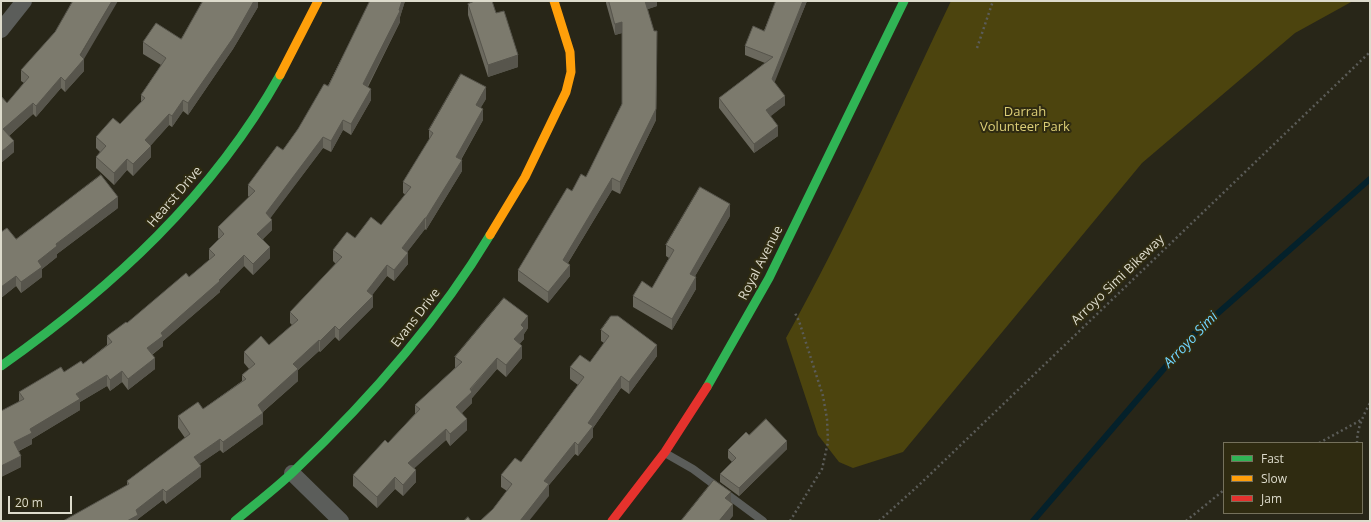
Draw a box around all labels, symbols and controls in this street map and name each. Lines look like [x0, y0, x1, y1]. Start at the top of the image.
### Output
park label: Darrah Volunteer Park [980, 104, 1070, 135]
street label: Hearst Drive [144, 163, 206, 231]
street label: Royal Avenue [736, 223, 786, 303]
street label: Arroyo Simi Bikeway [1068, 232, 1168, 328]
street label: Evans Drive [388, 285, 444, 351]
water label: Arroyo Simi [1160, 309, 1222, 371]
legend [1223, 442, 1363, 514]
text: Fast [1261, 450, 1284, 467]
text: Slow [1261, 470, 1287, 487]
scale bar [10, 488, 74, 514]
text: Jam [1261, 490, 1282, 507]
text: 20 m [15, 494, 43, 511]

